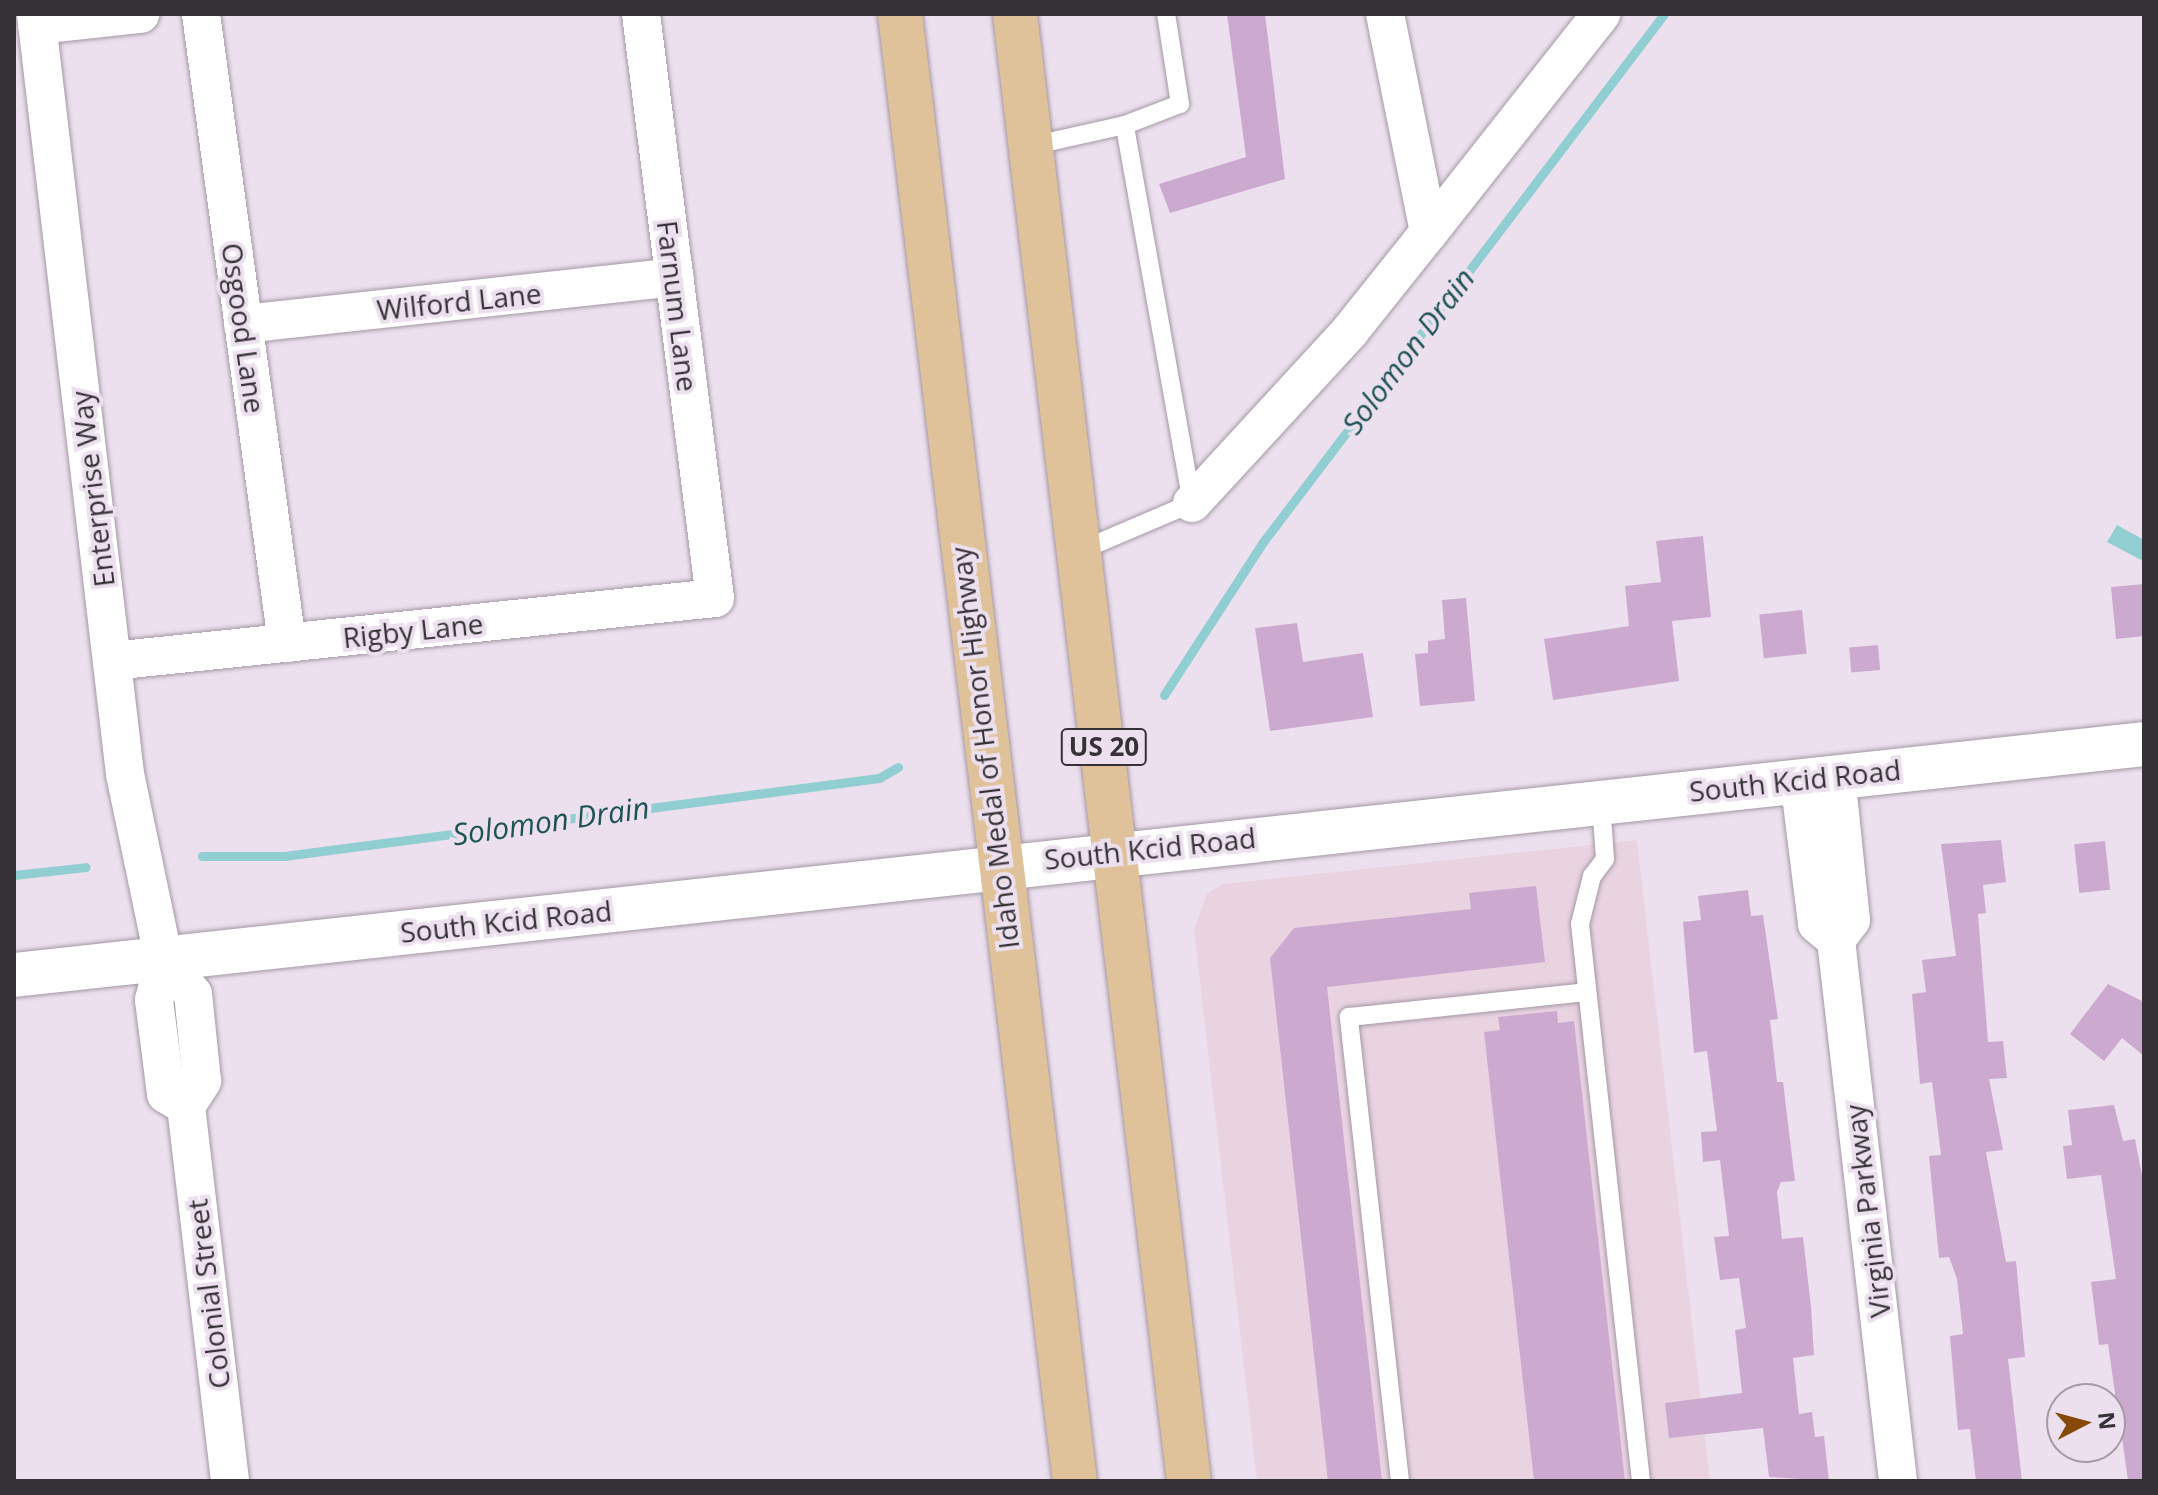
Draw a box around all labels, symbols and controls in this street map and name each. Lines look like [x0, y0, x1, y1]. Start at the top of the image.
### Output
street label: Farnum Lane [651, 219, 705, 393]
street label: Osgood Lane [215, 241, 273, 415]
water label: Solomon Drain [1334, 261, 1482, 441]
street label: Wilford Lane [375, 276, 543, 326]
street label: Enterprise Way [63, 389, 121, 589]
street label: Idaho Medal of Honor Highway [943, 545, 1025, 951]
street label: Rigby Lane [341, 606, 485, 654]
road number: US 20 [1060, 725, 1148, 769]
street label: South Kcid Road [1688, 752, 1902, 808]
water label: Solomon Drain [450, 789, 652, 853]
street label: South Kcid Road [1043, 820, 1257, 876]
street label: South Kcid Road [399, 893, 613, 949]
street label: Virginia Parkway [1837, 1103, 1897, 1319]
street label: Colonial Street [180, 1197, 236, 1391]
north arrow [2046, 1383, 2126, 1463]
text: N [2092, 1410, 2124, 1431]

